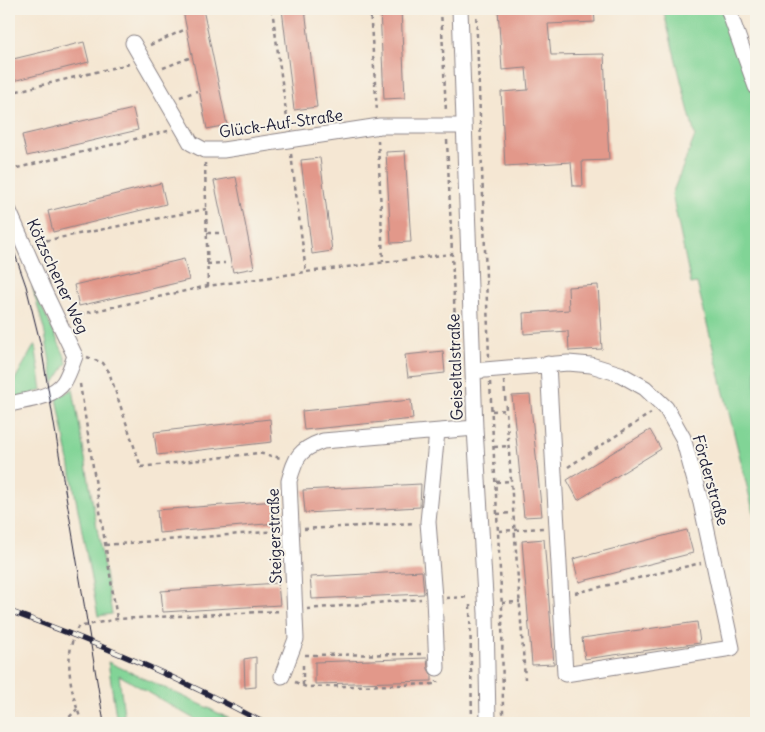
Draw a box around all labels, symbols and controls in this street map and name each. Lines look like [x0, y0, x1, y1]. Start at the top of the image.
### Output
street label: Glück-Auf-Straße [218, 104, 344, 142]
street label: Kötzschener Weg [23, 215, 93, 337]
street label: Geiseltalstraße [443, 313, 467, 421]
street label: Förderstraße [688, 432, 734, 528]
street label: Steigerstraße [262, 488, 286, 584]

